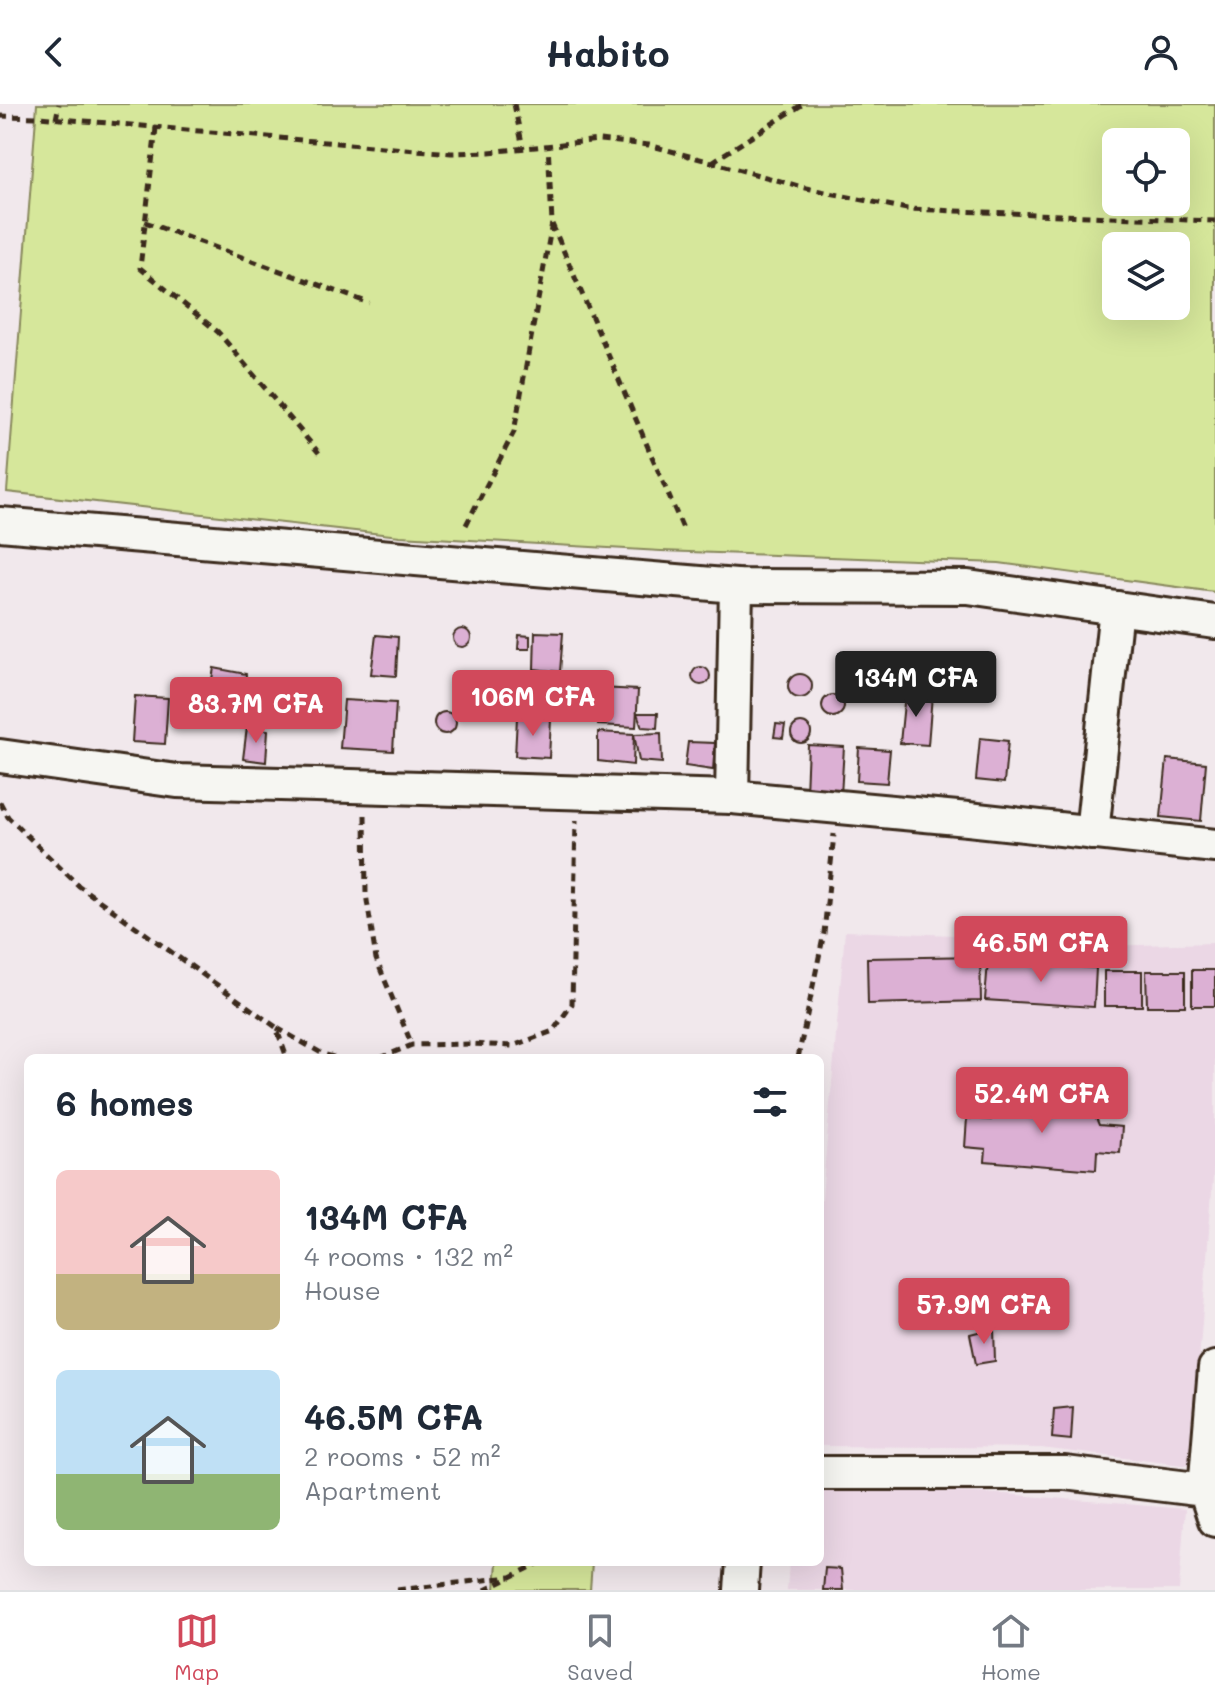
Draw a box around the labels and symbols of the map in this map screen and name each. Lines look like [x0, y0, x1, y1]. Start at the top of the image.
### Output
pin: 134M CFA [833, 651, 999, 719]
pin: 106M CFA [450, 670, 616, 738]
pin: 83.7M CFA [164, 677, 348, 745]
pin: 46.5M CFA [949, 916, 1133, 984]
pin: 52.4M CFA [950, 1067, 1134, 1135]
pin: 57.9M CFA [892, 1278, 1076, 1346]

